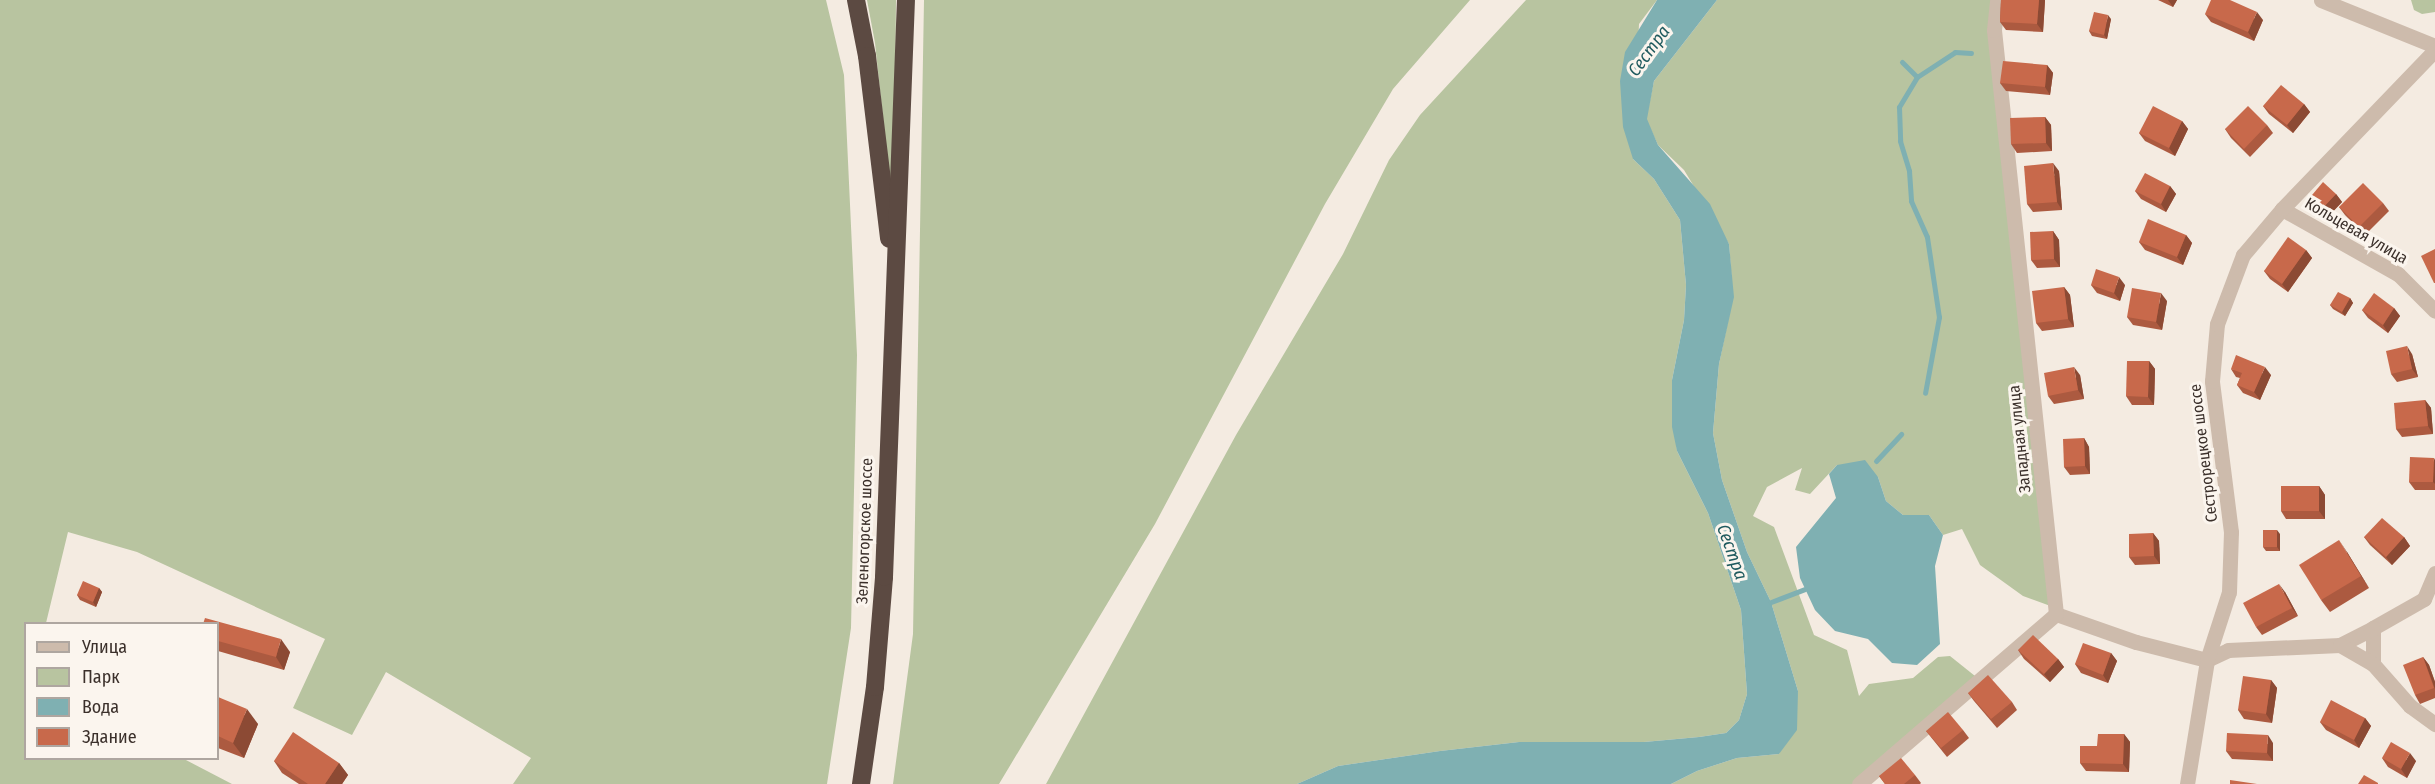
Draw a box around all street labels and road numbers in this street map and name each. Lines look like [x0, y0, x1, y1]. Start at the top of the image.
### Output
street label: Кольцевая улица [2301, 194, 2411, 268]
street label: Сестрорецкое шоссе [2186, 383, 2222, 523]
street label: Западная улица [2005, 384, 2035, 494]
street label: Зеленогорское шоссе [853, 458, 877, 604]

